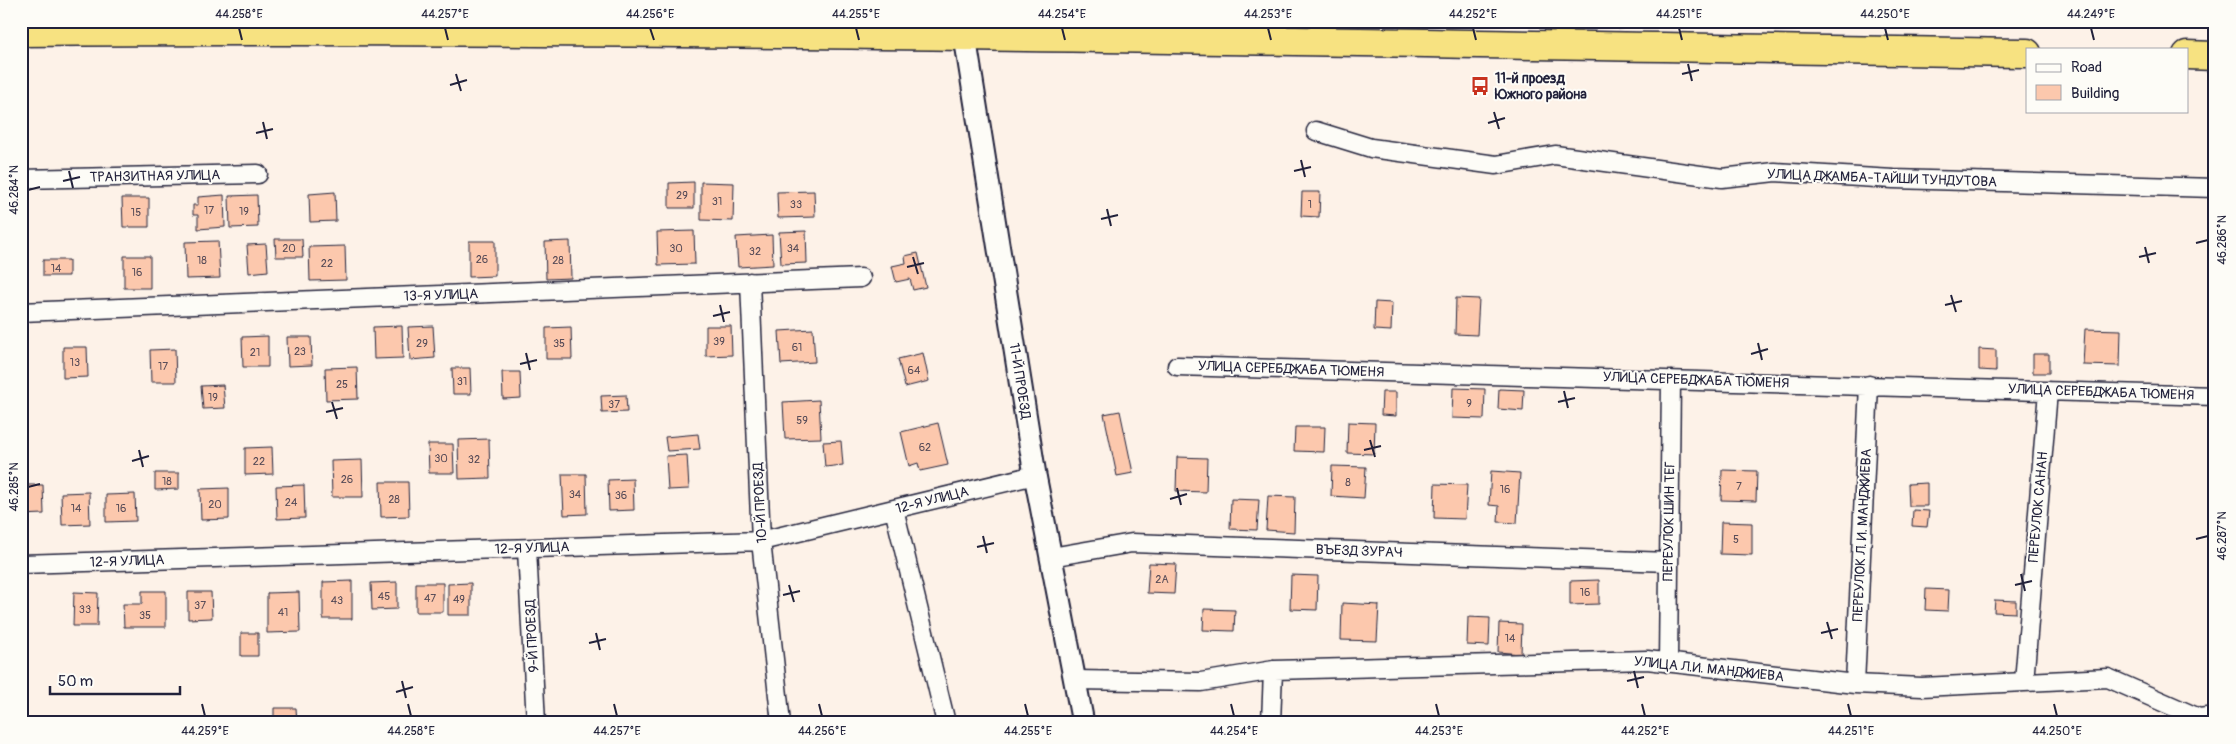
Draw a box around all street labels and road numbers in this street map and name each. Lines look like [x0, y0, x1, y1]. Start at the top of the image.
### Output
street label: УЛИЦА ДЖАМБА-ТАЙШИ ТУНДУТОВА [1767, 165, 1997, 191]
street label: ТРАНЗИТНАЯ УЛИЦА [90, 166, 220, 186]
street label: 13-Я УЛИЦА [403, 285, 479, 305]
street label: 11-Й ПРОЕЗД [1006, 342, 1034, 421]
street label: УЛИЦА СЕРЕБДЖАБА ТЮМЕНЯ [1198, 357, 1384, 381]
street label: УЛИЦА СЕРЕБДЖАБА ТЮМЕНЯ [1603, 368, 1789, 392]
street label: УЛИЦА СЕРЕБДЖАБА ТЮМЕНЯ [2008, 380, 2194, 404]
street label: ПЕРЕУЛОК Л. И. МАНДЖИЕВА [1849, 448, 1875, 622]
street label: ПЕРЕУЛОК САНАН [2025, 451, 2051, 563]
street label: ПЕРЕУЛОК ШИН ТЕГ [1659, 461, 1679, 581]
street label: 10-Й ПРОЕЗД [749, 462, 771, 544]
street label: 12-Я УЛИЦА [894, 483, 970, 517]
street label: 12-Я УЛИЦА [494, 538, 570, 558]
street label: ВЪЕЗД ЗУРАЧ [1315, 541, 1403, 561]
street label: 12-Я УЛИЦА [89, 551, 165, 571]
street label: 9-Й ПРОЕЗД [522, 599, 542, 673]
street label: УЛИЦА Л.И. МАНДЖИЕВА [1633, 653, 1785, 685]

